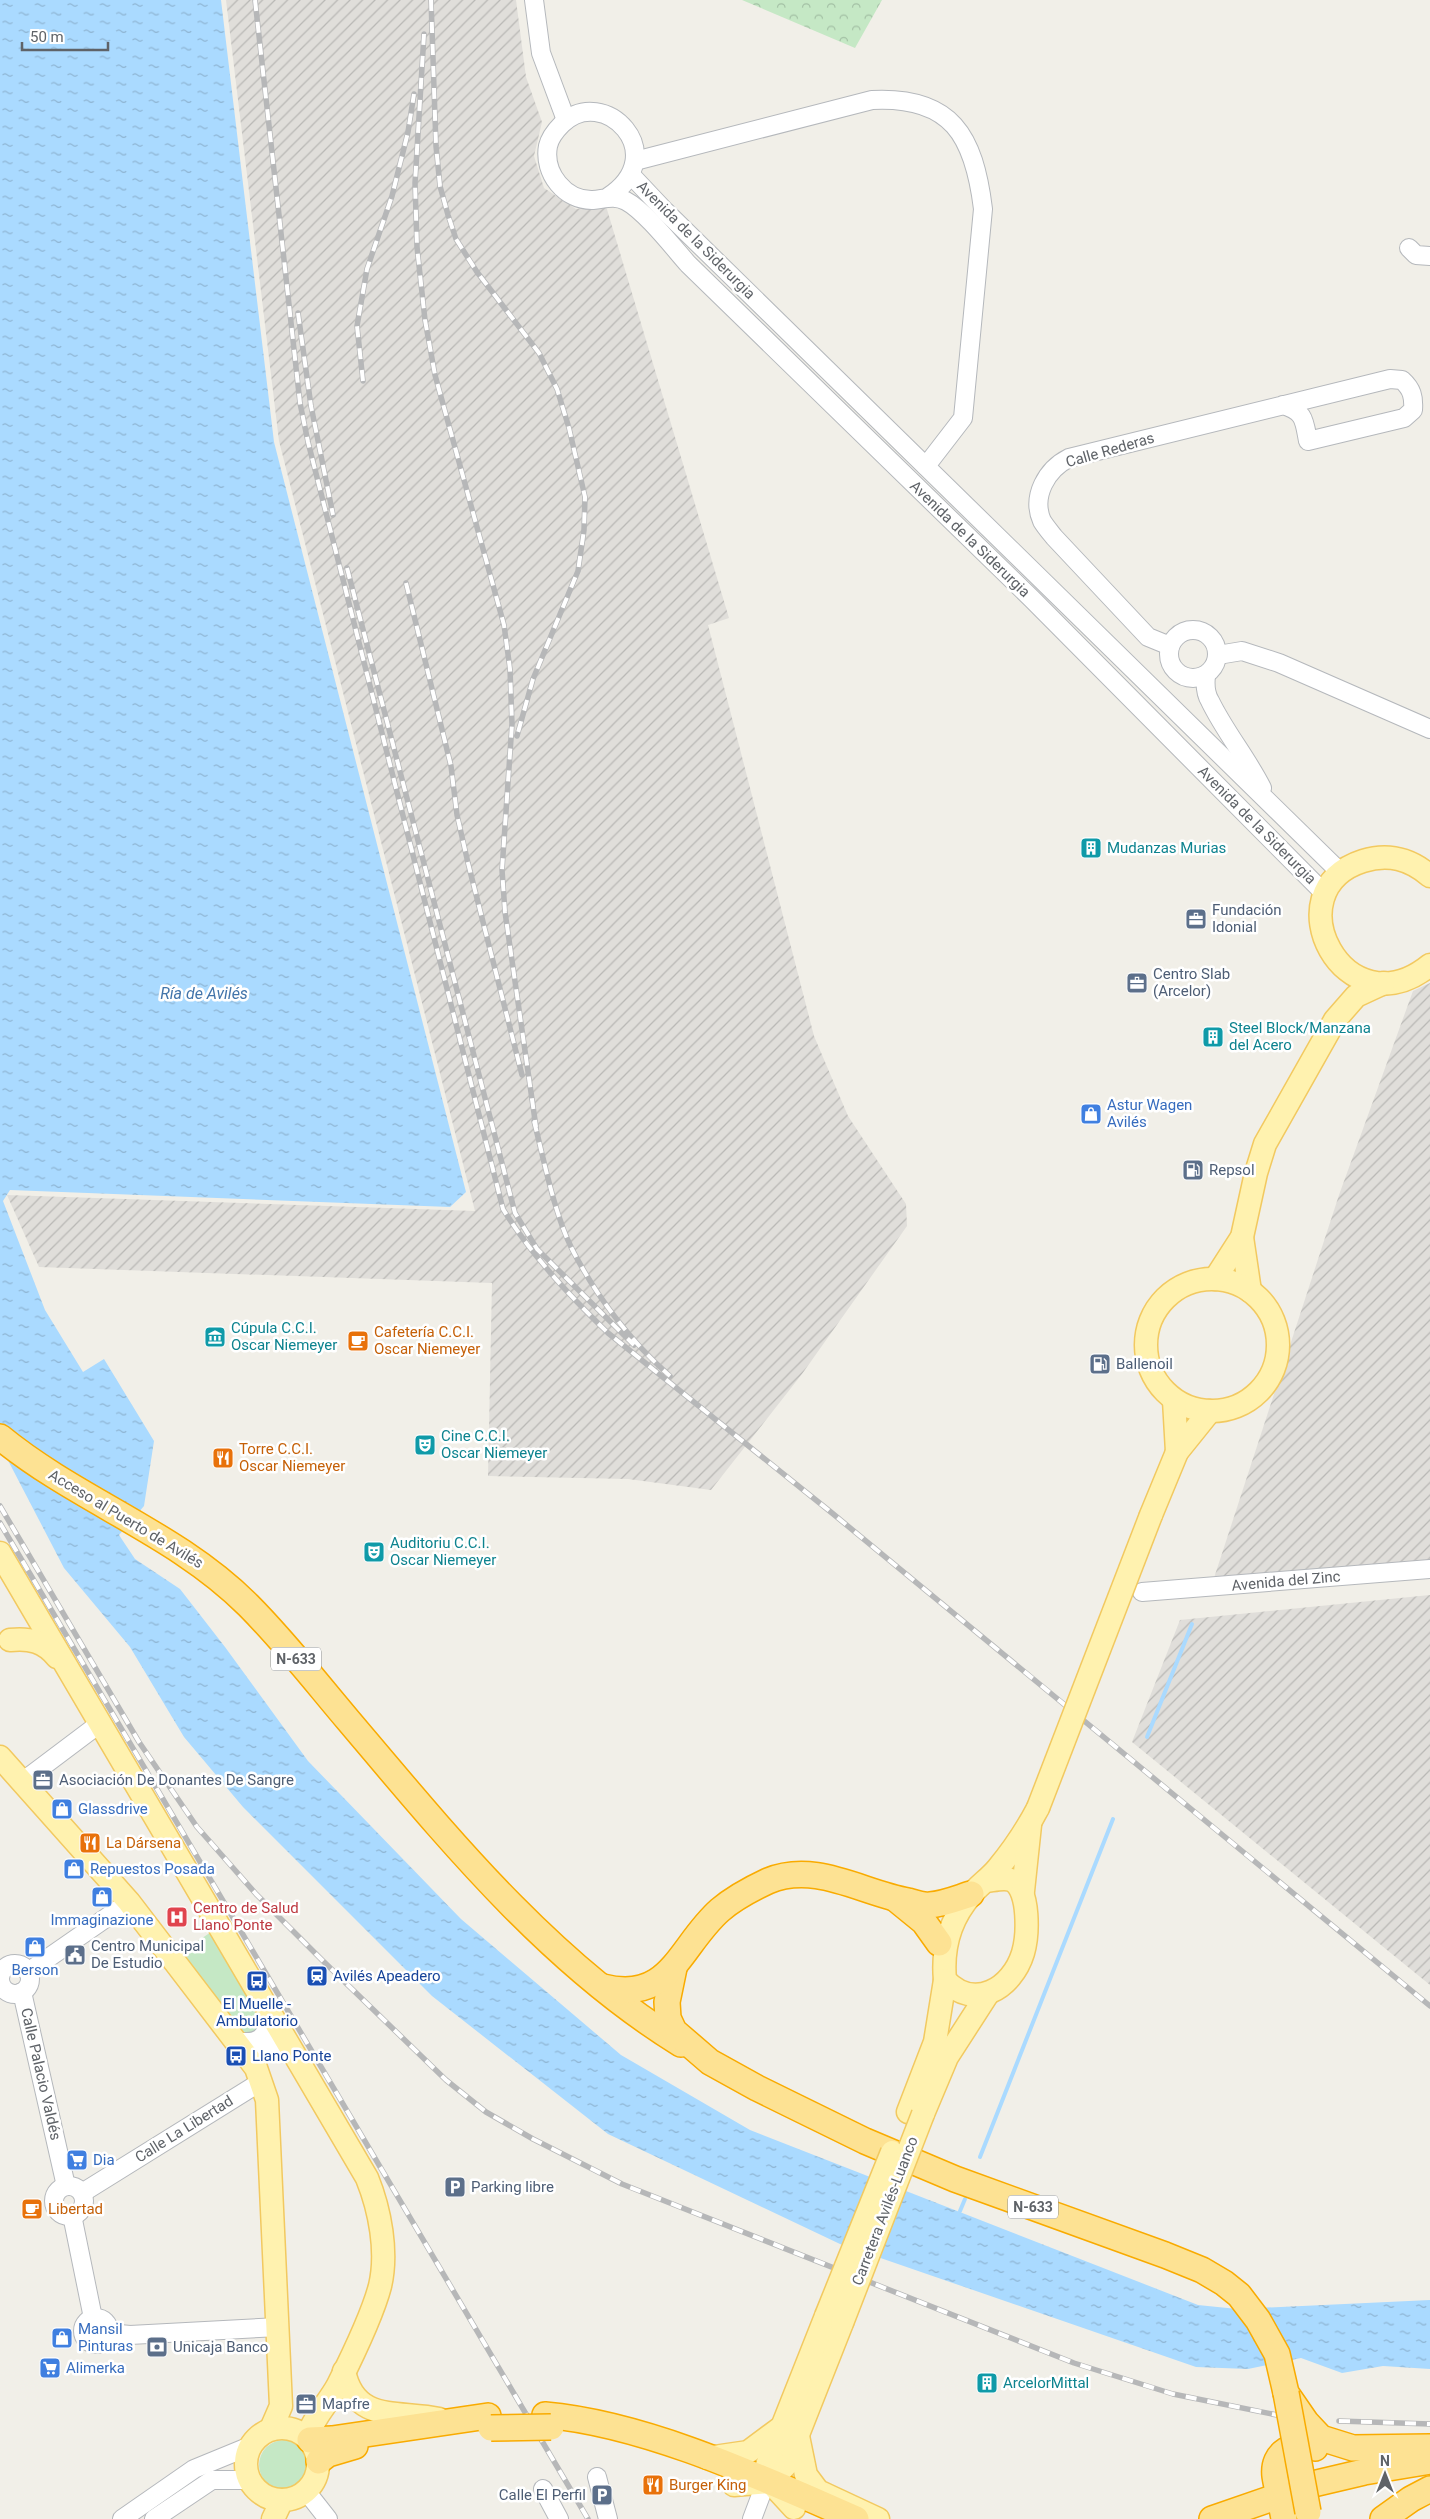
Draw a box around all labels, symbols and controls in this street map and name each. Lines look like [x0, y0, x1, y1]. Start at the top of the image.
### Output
scale bar [22, 20, 109, 52]
text: 50 m [30, 28, 64, 46]
street label: Avenida de la Siderurgia [633, 177, 759, 303]
street label: Calle Rederas [1064, 429, 1156, 471]
street label: Avenida de la Siderurgia [906, 477, 1034, 601]
street label: Avenida de la Siderurgia [1194, 762, 1320, 888]
building icon: Mudanzas Murias [1079, 836, 1103, 860]
place label: Mudanzas Murias [1107, 839, 1226, 857]
place label: Fundación Idonial [1212, 901, 1282, 936]
office icon: Fundación Idonial [1184, 907, 1208, 931]
place label: Centro Slab (Arcelor) [1153, 965, 1230, 1000]
office icon: Centro Slab (Arcelor) [1125, 971, 1149, 995]
water label: Ría de Avilés [160, 984, 248, 1003]
place label: Steel Block/Manzana del Acero [1229, 1019, 1371, 1054]
building icon: Steel Block/Manzana del Acero [1201, 1025, 1225, 1049]
place label: Astur Wagen Avilés [1107, 1096, 1192, 1131]
shop icon: Astur Wagen Avilés [1079, 1102, 1103, 1126]
fuel station icon: Repsol [1181, 1158, 1205, 1182]
place label: Repsol [1209, 1161, 1255, 1179]
place label: Cúpula C.C.I. Oscar Niemeyer [231, 1319, 337, 1354]
place label: Cafetería C.C.I. Oscar Niemeyer [374, 1323, 480, 1358]
museum icon: Cúpula C.C.I. Oscar Niemeyer [203, 1325, 227, 1349]
cafe icon: Cafetería C.C.I. Oscar Niemeyer [346, 1329, 370, 1353]
fuel station icon: Ballenoil [1088, 1352, 1112, 1376]
place label: Ballenoil [1116, 1355, 1173, 1373]
place label: Cine C.C.I. Oscar Niemeyer [441, 1427, 547, 1462]
theatre icon: Cine C.C.I. Oscar Niemeyer [413, 1433, 437, 1457]
place label: Torre C.C.I. Oscar Niemeyer [239, 1440, 345, 1475]
restaurant icon: Torre C.C.I. Oscar Niemeyer [211, 1446, 235, 1470]
street label: Acceso al Puerto de Avilés [46, 1466, 206, 1572]
place label: Auditoriu C.C.I. Oscar Niemeyer [390, 1534, 496, 1569]
theatre icon: Auditoriu C.C.I. Oscar Niemeyer [362, 1540, 386, 1564]
street label: Avenida del Zinc [1231, 1567, 1341, 1595]
road number: N-633 [271, 1648, 321, 1670]
office icon: Asociación De Donantes De Sangre [31, 1768, 55, 1792]
place label: Asociación De Donantes De Sangre [59, 1771, 294, 1789]
shop icon: Glassdrive [50, 1797, 74, 1821]
place label: Glassdrive [78, 1800, 148, 1818]
restaurant icon: La Dársena [78, 1831, 102, 1855]
place label: La Dársena [106, 1834, 181, 1852]
shop icon: Repuestos Posada [62, 1857, 86, 1881]
place label: Repuestos Posada [90, 1860, 215, 1878]
shop icon: Immaginazione [90, 1885, 114, 1909]
place label: Centro de Salud Llano Ponte [193, 1899, 299, 1934]
hospital icon: Centro de Salud Llano Ponte [165, 1905, 189, 1929]
place label: Immaginazione [51, 1911, 154, 1929]
shop icon: Berson [23, 1935, 47, 1959]
place label: Centro Municipal De Estudio [91, 1937, 204, 1972]
public building icon: Centro Municipal De Estudio [63, 1943, 87, 1967]
place label: Berson [12, 1961, 58, 1979]
station icon: Avilés Apeadero [305, 1964, 329, 1988]
place label: Avilés Apeadero [333, 1967, 441, 1985]
bus stop icon: El Muelle - Ambulatorio [245, 1969, 269, 1993]
place label: El Muelle - Ambulatorio [216, 1995, 298, 2030]
street label: Calle Palacio Valdés [17, 2006, 65, 2142]
bus stop icon: Llano Ponte [224, 2044, 248, 2068]
place label: Llano Ponte [252, 2047, 332, 2065]
street label: Calle La Libertad [132, 2092, 236, 2166]
street label: Carretera Avilés-Luanco [848, 2134, 922, 2288]
supermarket icon: Dia [65, 2148, 89, 2172]
place label: Dia [93, 2151, 115, 2169]
parking icon: Parking libre [443, 2175, 467, 2199]
place label: Parking libre [471, 2178, 554, 2196]
road number: N-633 [1008, 2196, 1058, 2218]
cafe icon: Libertad [20, 2197, 44, 2221]
place label: Libertad [48, 2200, 103, 2218]
place label: Mansil Pinturas [78, 2320, 133, 2355]
shop icon: Mansil Pinturas [50, 2326, 74, 2350]
bank icon: Unicaja Banco [145, 2335, 169, 2359]
place label: Unicaja Banco [173, 2338, 268, 2356]
supermarket icon: Alimerka [38, 2356, 62, 2380]
place label: Alimerka [66, 2359, 125, 2377]
building icon: ArcelorMittal [975, 2371, 999, 2395]
place label: ArcelorMittal [1003, 2374, 1089, 2392]
office icon: Mapfre [294, 2392, 318, 2416]
place label: Mapfre [322, 2395, 370, 2413]
north arrow [1360, 2449, 1410, 2499]
text: N [1380, 2453, 1390, 2469]
restaurant icon: Burger King [641, 2473, 665, 2497]
place label: Burger King [669, 2476, 747, 2494]
parking icon: Calle El Perfil [590, 2483, 614, 2507]
place label: Calle El Perfil [499, 2486, 586, 2504]

